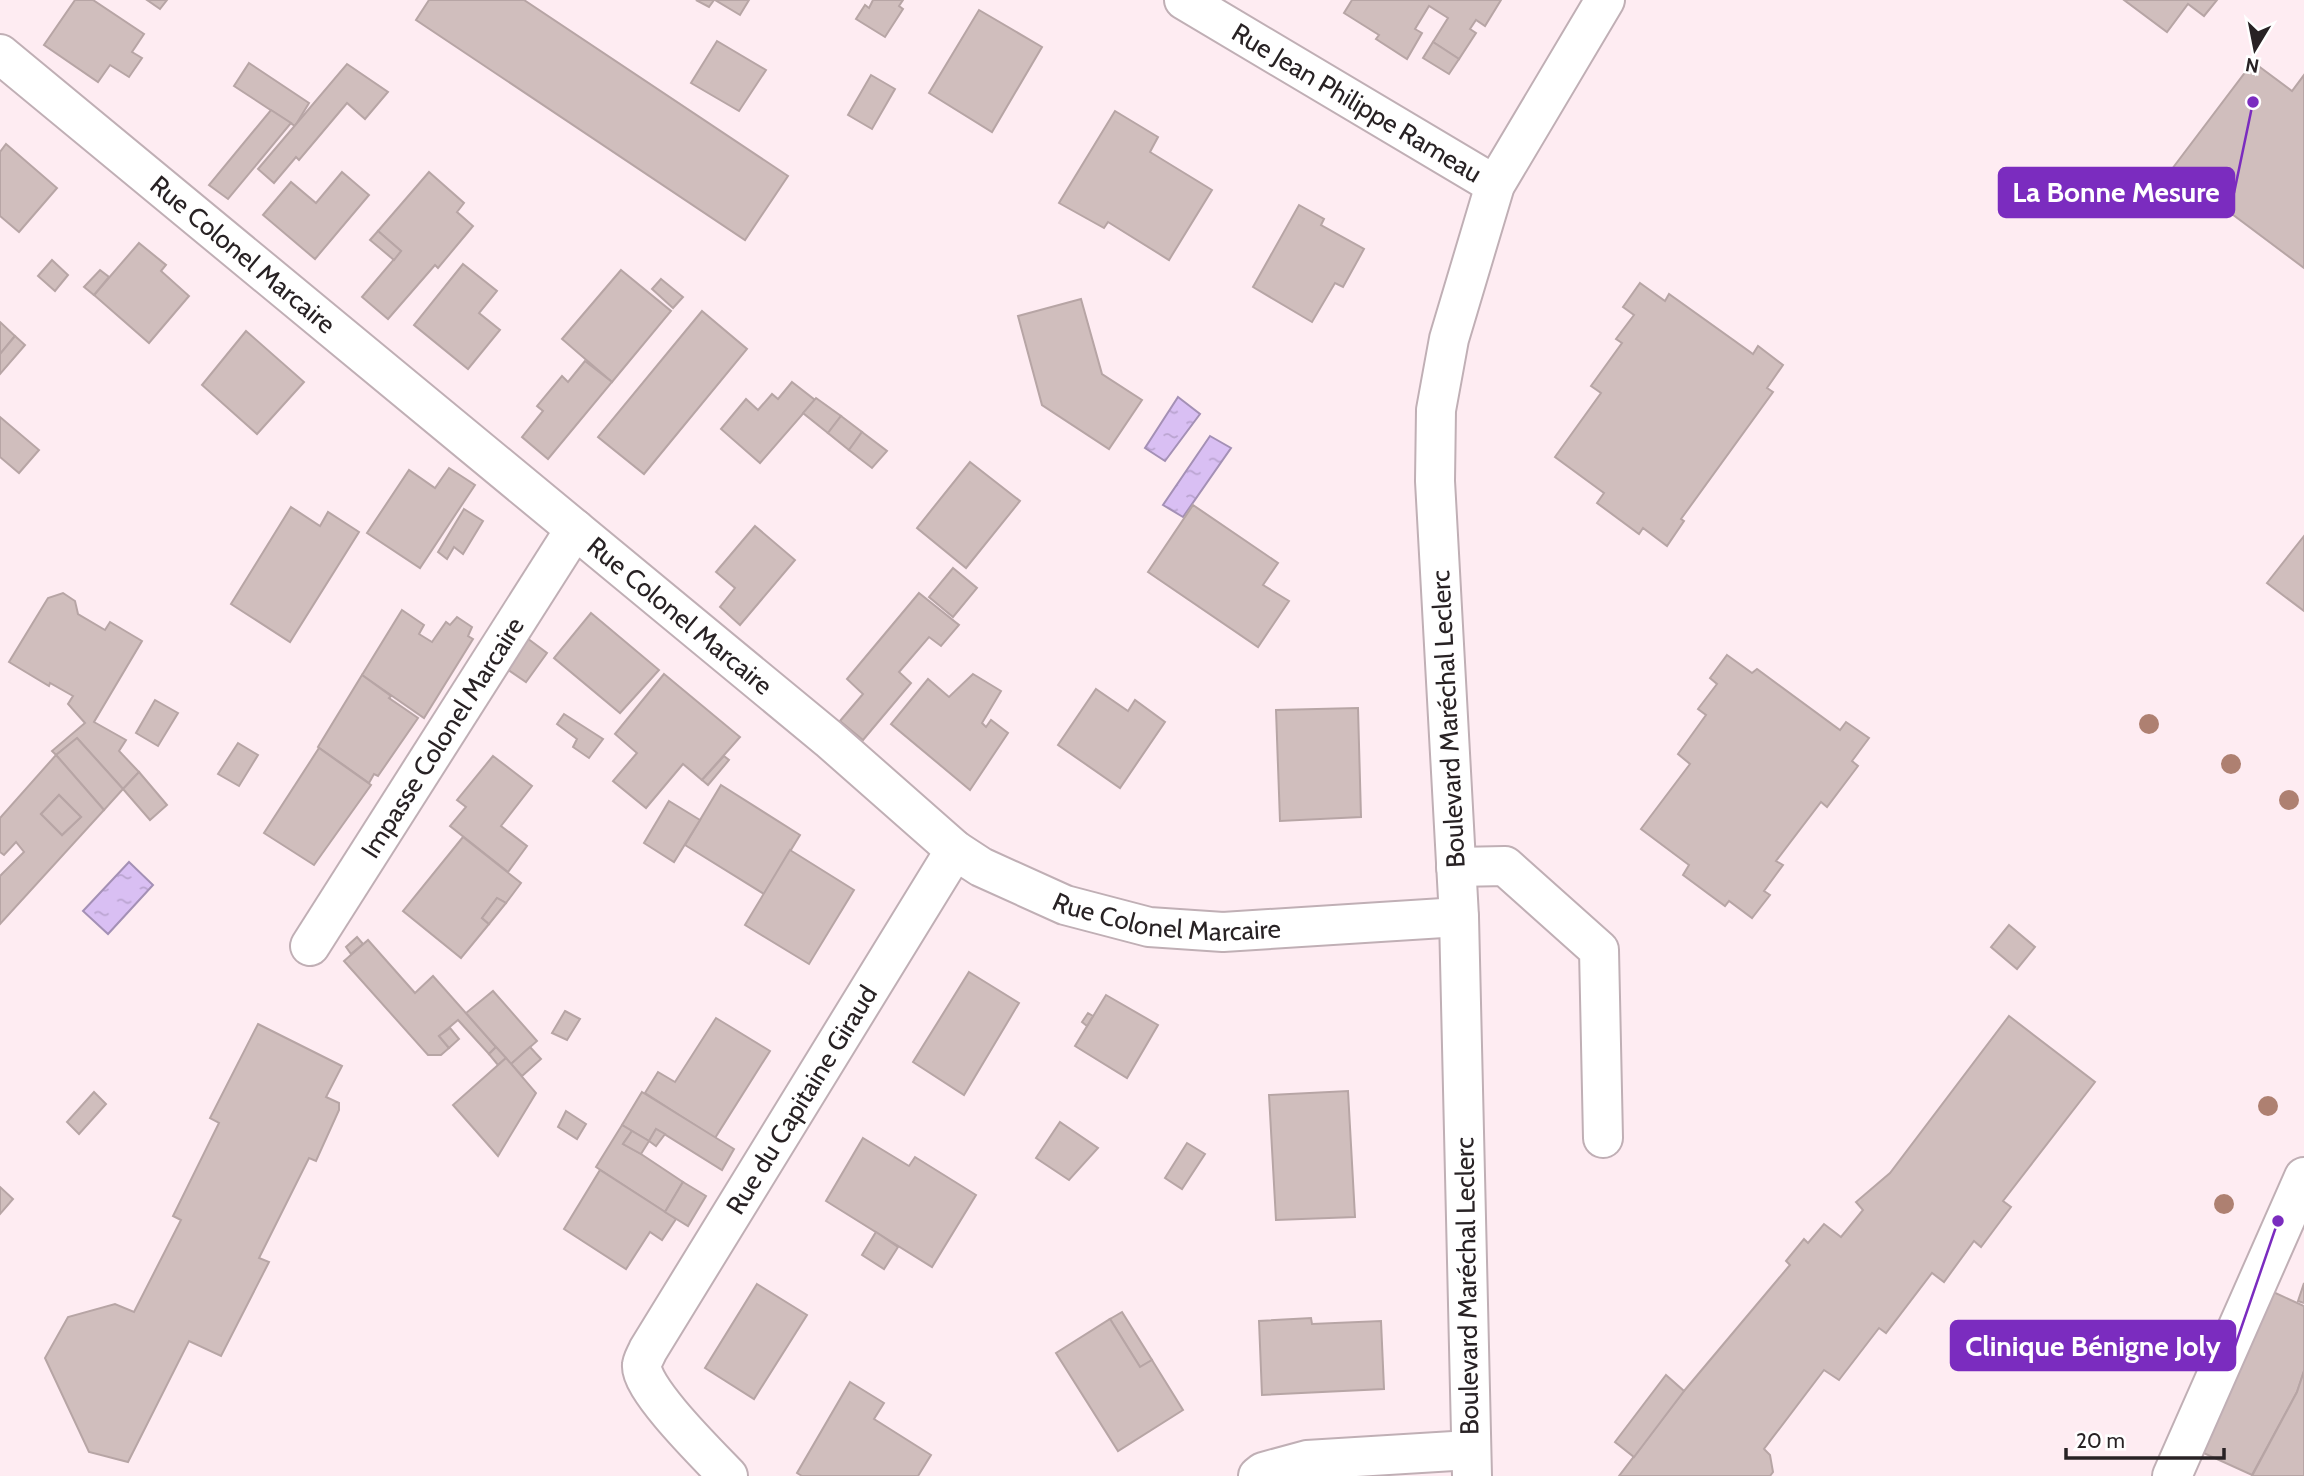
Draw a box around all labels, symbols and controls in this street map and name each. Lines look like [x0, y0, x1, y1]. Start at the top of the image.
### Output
north arrow [2220, 14, 2290, 84]
street label: Rue Jean Philippe Rameau [1226, 16, 1487, 189]
text: N [2244, 53, 2261, 78]
callout: La Bonne Mesure [1999, 168, 2234, 217]
street label: Rue Colonel Marcaire [144, 169, 342, 340]
text: La Bonne Mesure [2012, 175, 2220, 209]
street label: Rue Colonel Marcaire [581, 530, 779, 702]
street label: Boulevard Maréchal Leclerc [1424, 569, 1472, 869]
street label: Impasse Colonel Marcaire [354, 611, 531, 864]
street label: Rue Colonel Marcaire [1048, 886, 1282, 948]
street label: Rue du Capitaine Giraud [719, 980, 884, 1220]
street label: Boulevard Maréchal Leclerc [1448, 1137, 1486, 1435]
callout: Clinique Bénigne Joly [1951, 1321, 2235, 1370]
text: Clinique Bénigne Joly [1965, 1329, 2221, 1363]
scale bar [2066, 1416, 2224, 1460]
text: 20 m [2076, 1428, 2125, 1453]

